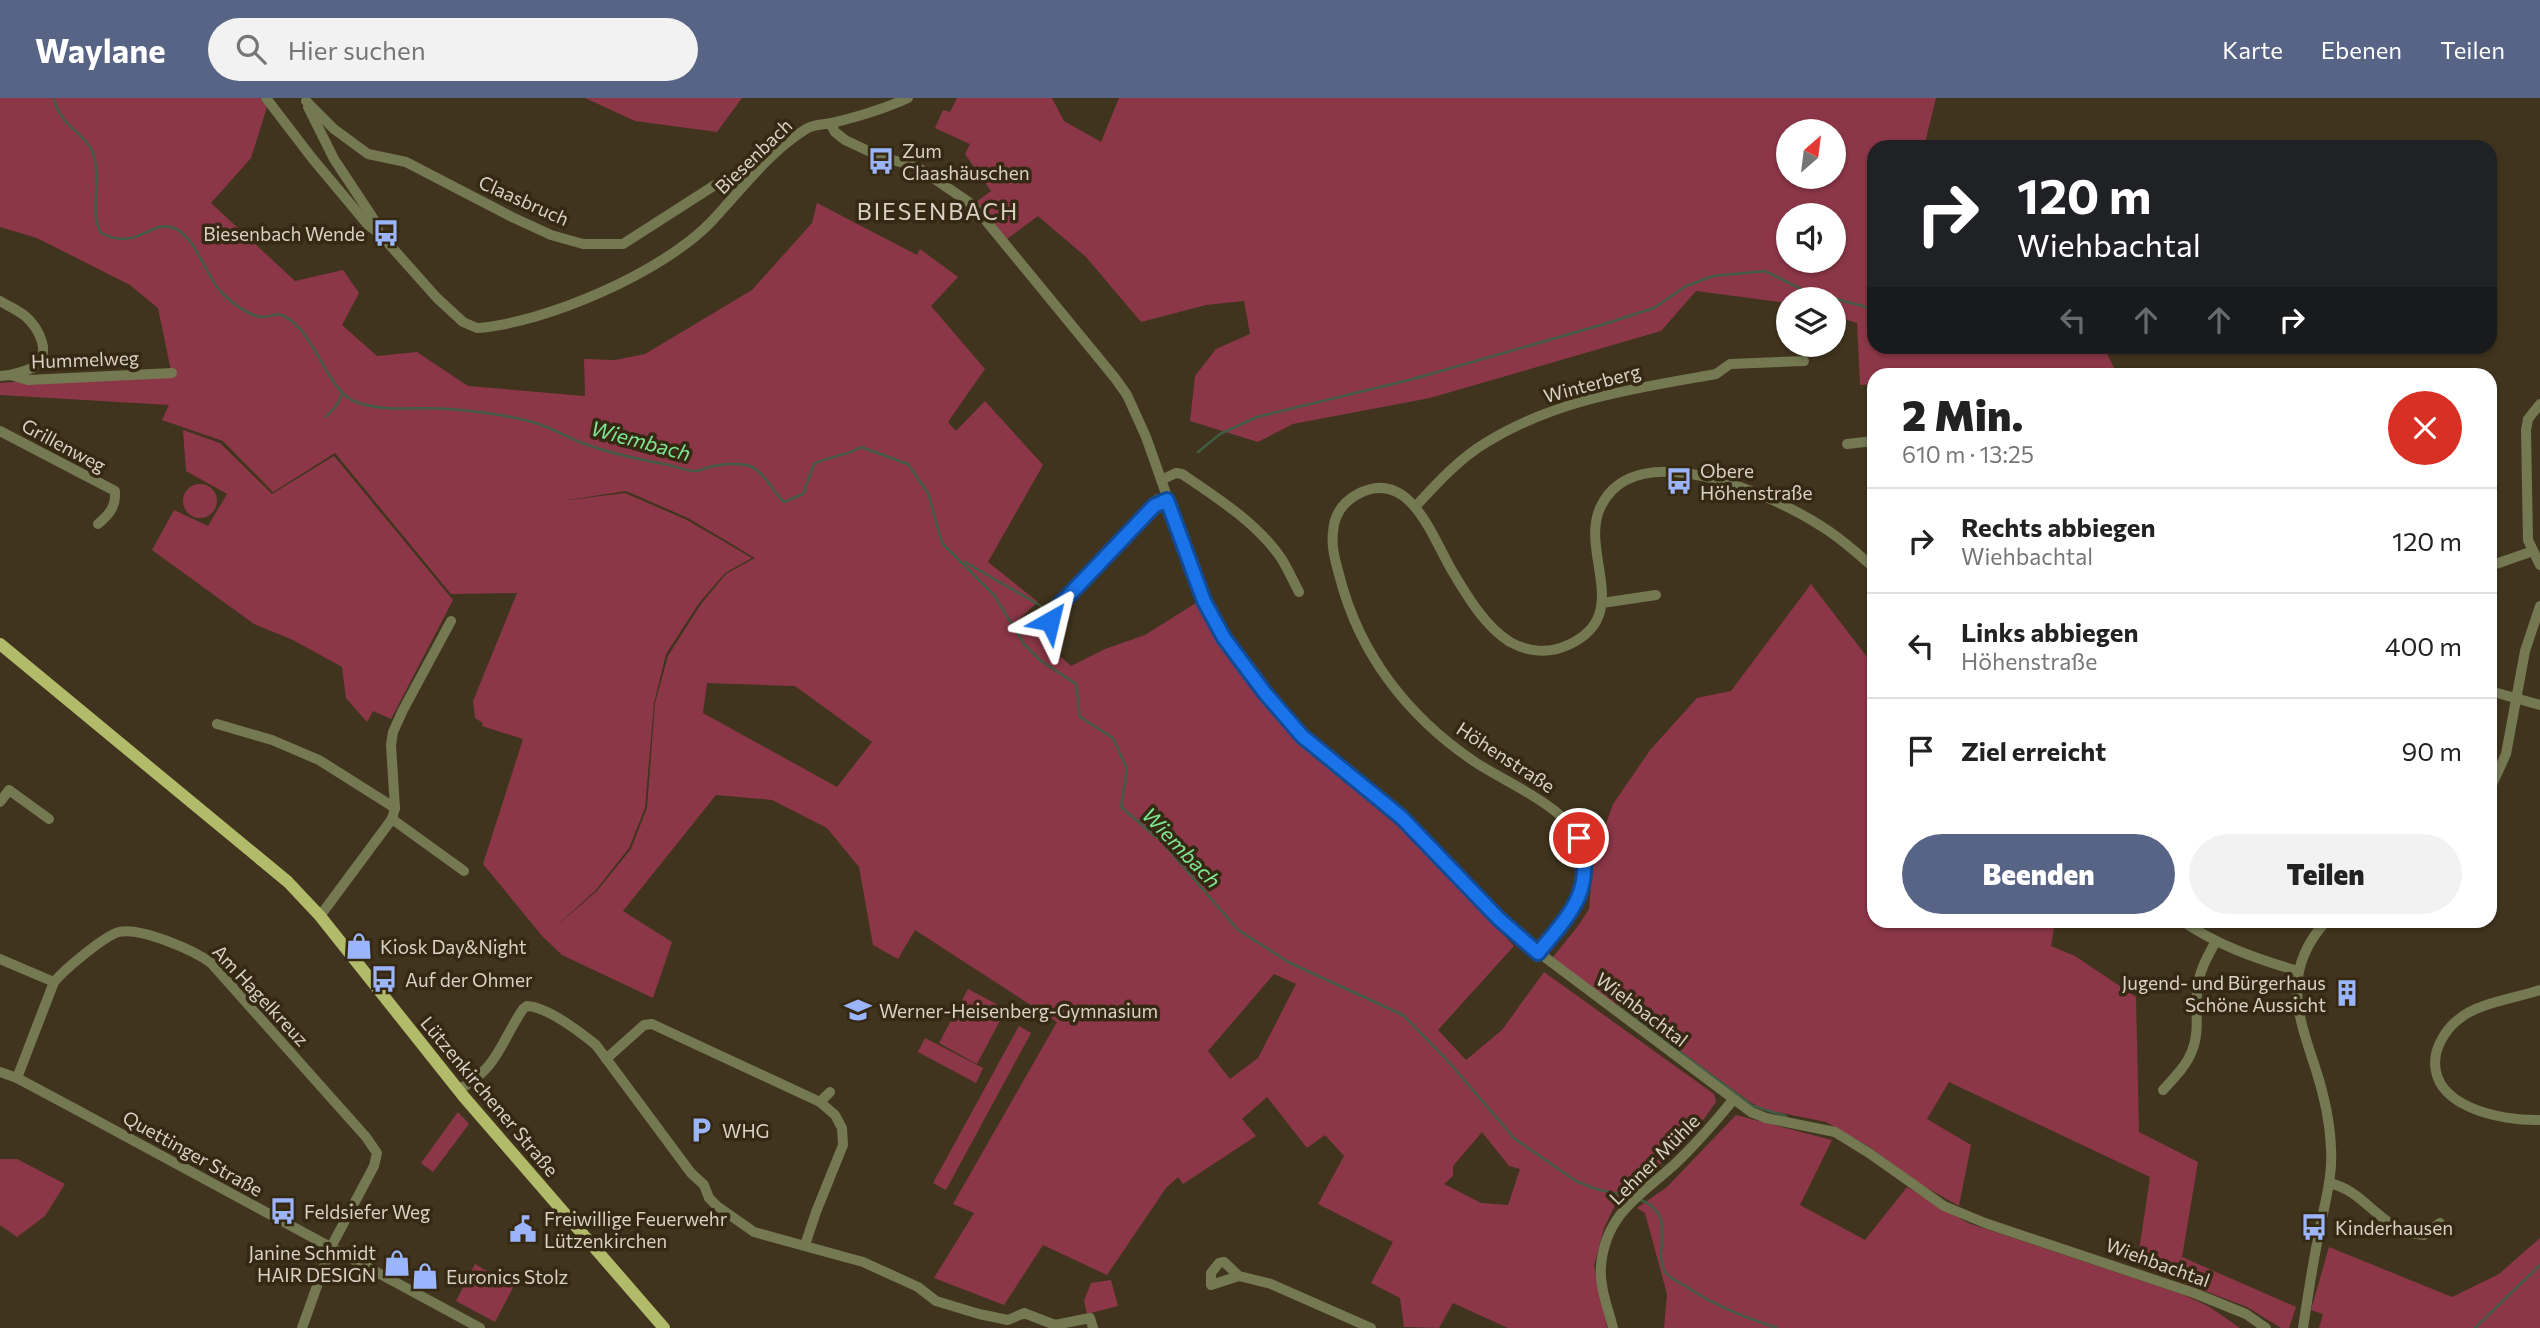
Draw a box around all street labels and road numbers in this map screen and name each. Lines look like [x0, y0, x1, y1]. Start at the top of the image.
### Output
street label: Biesenbach [710, 114, 796, 198]
street label: Claasbruch [475, 170, 573, 230]
street label: Hummelweg [31, 346, 139, 372]
street label: Winterberg [1541, 359, 1643, 407]
street label: Grillenweg [18, 413, 110, 477]
street label: Höhenstraße [1452, 717, 1560, 797]
street label: Am Hagelkreuz [208, 940, 314, 1050]
street label: Wiehbachtal [1591, 967, 1693, 1051]
street label: Lützenkirchener Straße [416, 1011, 564, 1181]
street label: Quettinger Straße [119, 1105, 267, 1201]
street label: Lehner Mühle [1604, 1109, 1704, 1209]
street label: Wiehbachtal [2103, 1233, 2213, 1291]

